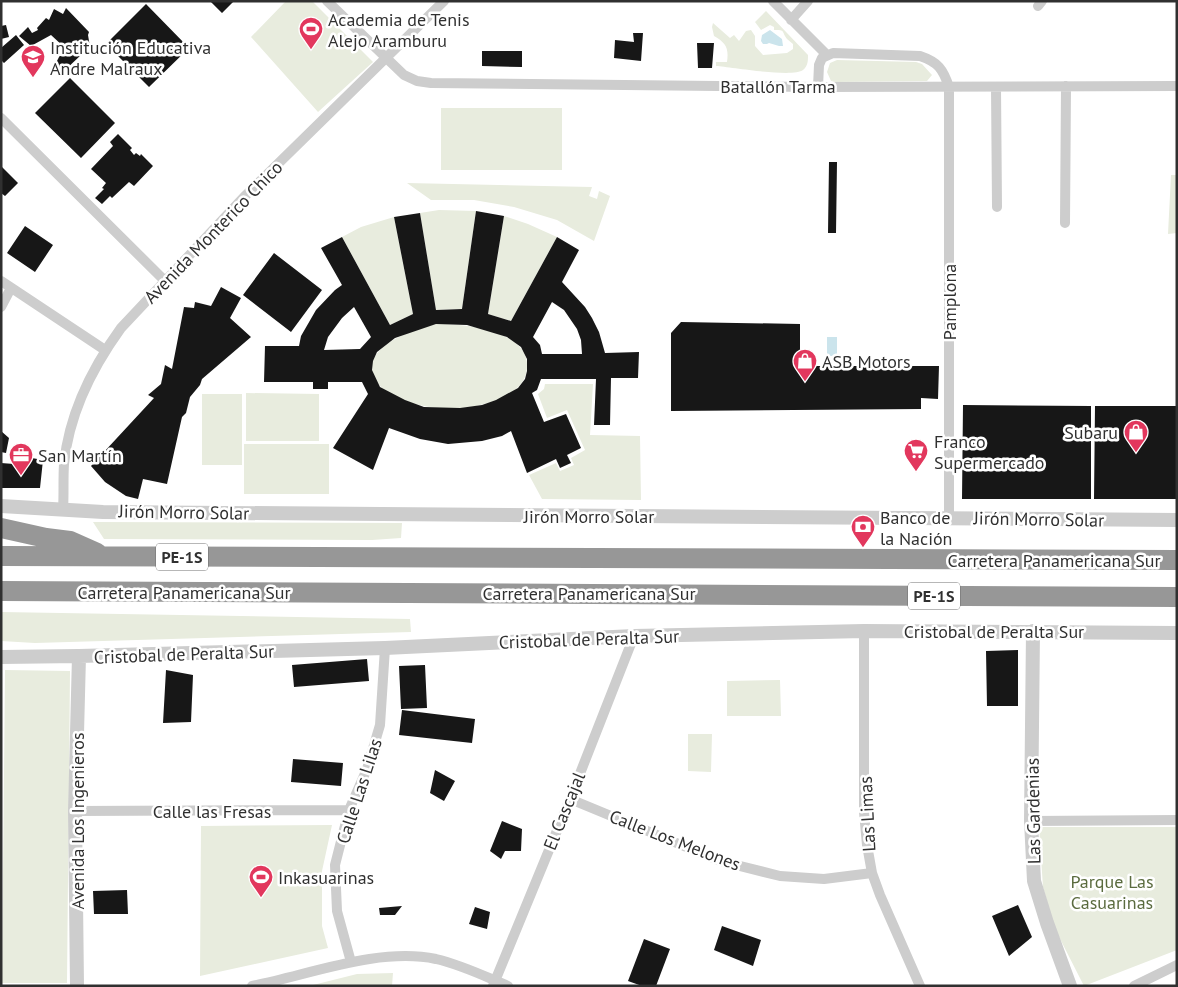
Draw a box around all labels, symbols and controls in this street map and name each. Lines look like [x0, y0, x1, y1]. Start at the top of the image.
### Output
place label: Academia de Tenis Alejo Aramburu [328, 8, 470, 52]
sports icon: Academia de Tenis Alejo Aramburu [298, 16, 324, 50]
place label: Institución Educativa Andre Malraux [50, 36, 211, 80]
school or university icon: Institución Educativa Andre Malraux [20, 44, 46, 78]
street label: Batallón Tarma [720, 75, 836, 98]
street label: Avenida Monterico Chico [139, 156, 287, 308]
street label: Pamplona [938, 264, 961, 340]
shop icon: ASB Motors [792, 348, 818, 382]
place label: ASB Motors [822, 350, 911, 373]
shop icon: Subaru [1123, 419, 1149, 453]
place label: Subaru [1064, 421, 1118, 444]
place label: Franco Supermercado [934, 430, 1045, 474]
supermarket icon: Franco Supermercado [903, 438, 929, 472]
office icon: San Martín [8, 442, 34, 476]
place label: San Martín [38, 444, 122, 467]
street label: Jirón Morro Solar [118, 499, 249, 525]
street label: Jirón Morro Solar [523, 505, 654, 528]
place label: Banco de la Nación [880, 506, 952, 550]
street label: Jirón Morro Solar [973, 506, 1104, 532]
bank icon: Banco de la Nación [850, 514, 876, 548]
road number: PE-1S [156, 544, 208, 570]
street label: Carretera Panamericana Sur [947, 549, 1161, 572]
street label: Carretera Panamericana Sur [77, 581, 291, 604]
street label: Carretera Panamericana Sur [482, 582, 696, 605]
road number: PE-1S [908, 582, 960, 610]
street label: Cristobal de Peralta Sur [904, 620, 1084, 643]
street label: Cristobal de Peralta Sur [498, 624, 680, 654]
street label: Cristobal de Peralta Sur [93, 639, 275, 669]
street label: Avenida Los Ingenieros [66, 733, 89, 909]
street label: Calle Las Lilas [331, 735, 387, 847]
street label: Las Gardenias [1021, 758, 1045, 864]
street label: El Cascajal [538, 768, 590, 853]
street label: Las Limas [854, 776, 880, 852]
street label: Calle las Fresas [153, 800, 271, 823]
street label: Calle Los Melones [606, 804, 744, 876]
sports icon: Inkasuarinas [248, 864, 274, 898]
place label: Inkasuarinas [278, 866, 374, 889]
park label: Parque Las Casuarinas [1070, 870, 1154, 914]

